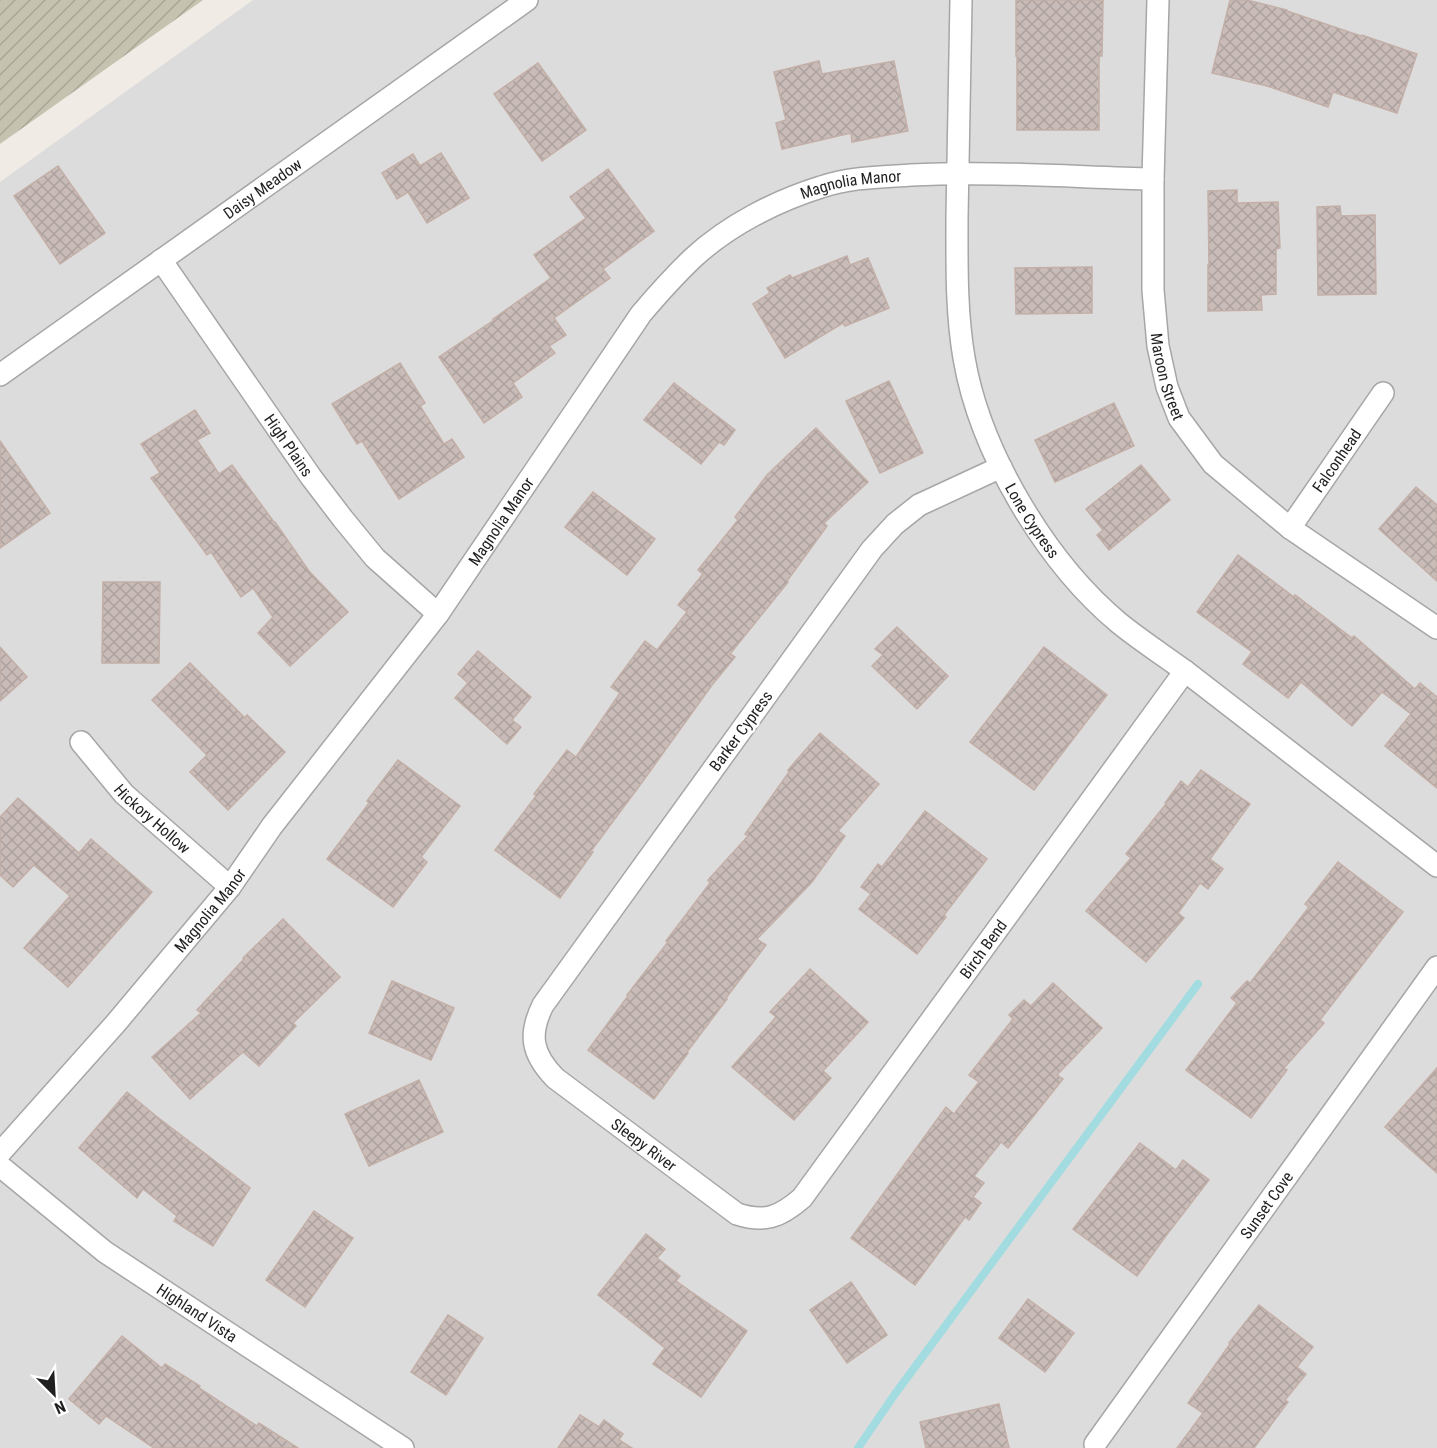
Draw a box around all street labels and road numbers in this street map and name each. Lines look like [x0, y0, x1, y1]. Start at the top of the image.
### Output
street label: Daisy Meadow [219, 154, 305, 223]
street label: Magnolia Manor [797, 166, 902, 203]
street label: Maroon Street [1147, 332, 1188, 423]
street label: High Plains [261, 410, 317, 480]
street label: Falconhead [1308, 425, 1365, 496]
street label: Magnolia Manor [464, 473, 537, 569]
street label: Lone Cypress [1001, 480, 1063, 562]
street label: Barker Cypress [705, 687, 777, 775]
street label: Hickory Hollow [110, 780, 194, 857]
street label: Magnolia Manor [170, 865, 250, 956]
street label: Birch Bend [955, 916, 1011, 982]
street label: Sleepy River [608, 1114, 680, 1175]
street label: Sunset Cove [1236, 1168, 1297, 1242]
street label: Highland Vista [153, 1279, 241, 1346]

